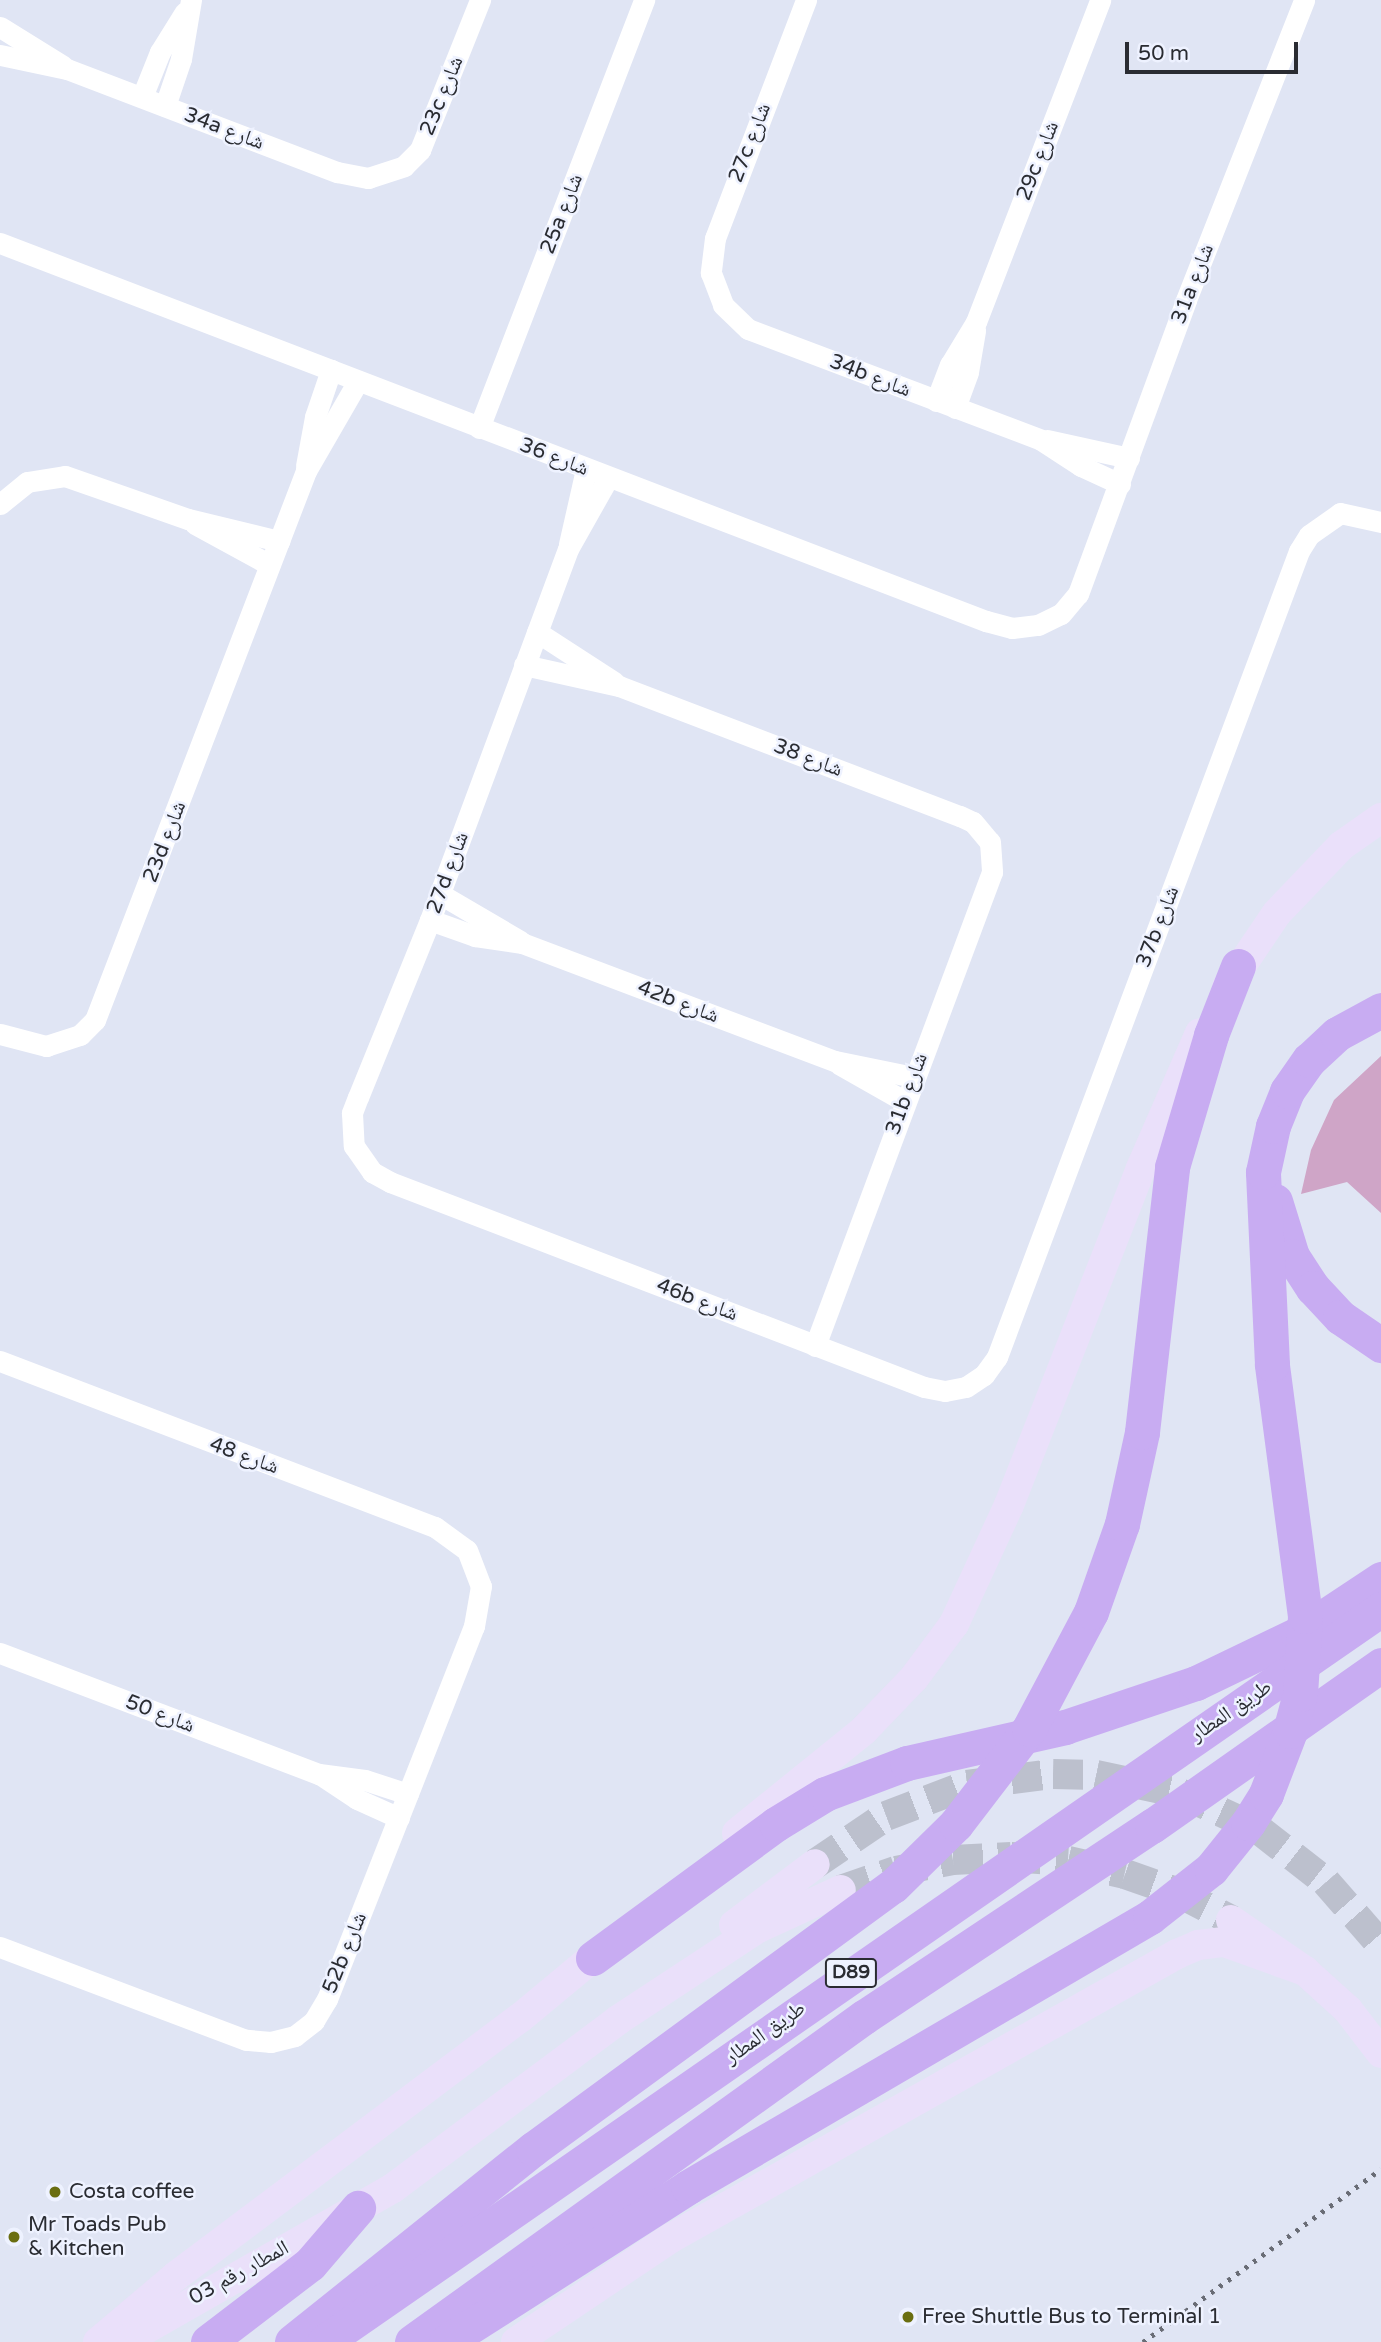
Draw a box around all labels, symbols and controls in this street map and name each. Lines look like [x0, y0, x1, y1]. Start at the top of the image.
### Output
scale bar [1129, 28, 1302, 72]
text: 50 m [1138, 41, 1189, 66]
street label: 23c شارع [415, 53, 469, 139]
street label: 27c شارع [723, 100, 777, 186]
street label: 34a شارع [180, 102, 268, 156]
street label: 29c شارع [1011, 118, 1065, 204]
street label: 25a شارع [535, 170, 589, 258]
street label: 31a شارع [1166, 240, 1220, 328]
street label: 34b شارع [826, 349, 914, 403]
street label: شارع 36 [516, 432, 592, 482]
street label: شارع 38 [770, 733, 846, 783]
street label: 23d شارع [138, 798, 192, 886]
street label: 27d شارع [422, 829, 474, 917]
street label: 37b شارع [1131, 883, 1185, 971]
street label: 42b شارع [634, 975, 722, 1029]
street label: 31b شارع [881, 1050, 933, 1138]
street label: 46b شارع [653, 1273, 741, 1327]
street label: شارع 48 [206, 1432, 282, 1480]
street label: طريق المطار [1185, 1674, 1277, 1748]
street label: شارع 50 [122, 1689, 198, 1739]
street label: 52b شارع [317, 1909, 373, 1997]
road number: D89 [825, 1957, 877, 1988]
street label: طريق المطار [720, 1996, 810, 2070]
place label: Costa coffee [69, 2179, 194, 2205]
marker: Costa coffee [47, 2184, 63, 2200]
place label: Mr Toads Pub & Kitchen [28, 2212, 166, 2262]
marker: Mr Toads Pub & Kitchen [6, 2229, 22, 2245]
street label: المطار رقم 03 [185, 2235, 293, 2311]
place label: Free Shuttle Bus to Terminal 1 [922, 2304, 1221, 2330]
marker: Free Shuttle Bus to Terminal 1 [900, 2309, 916, 2325]

